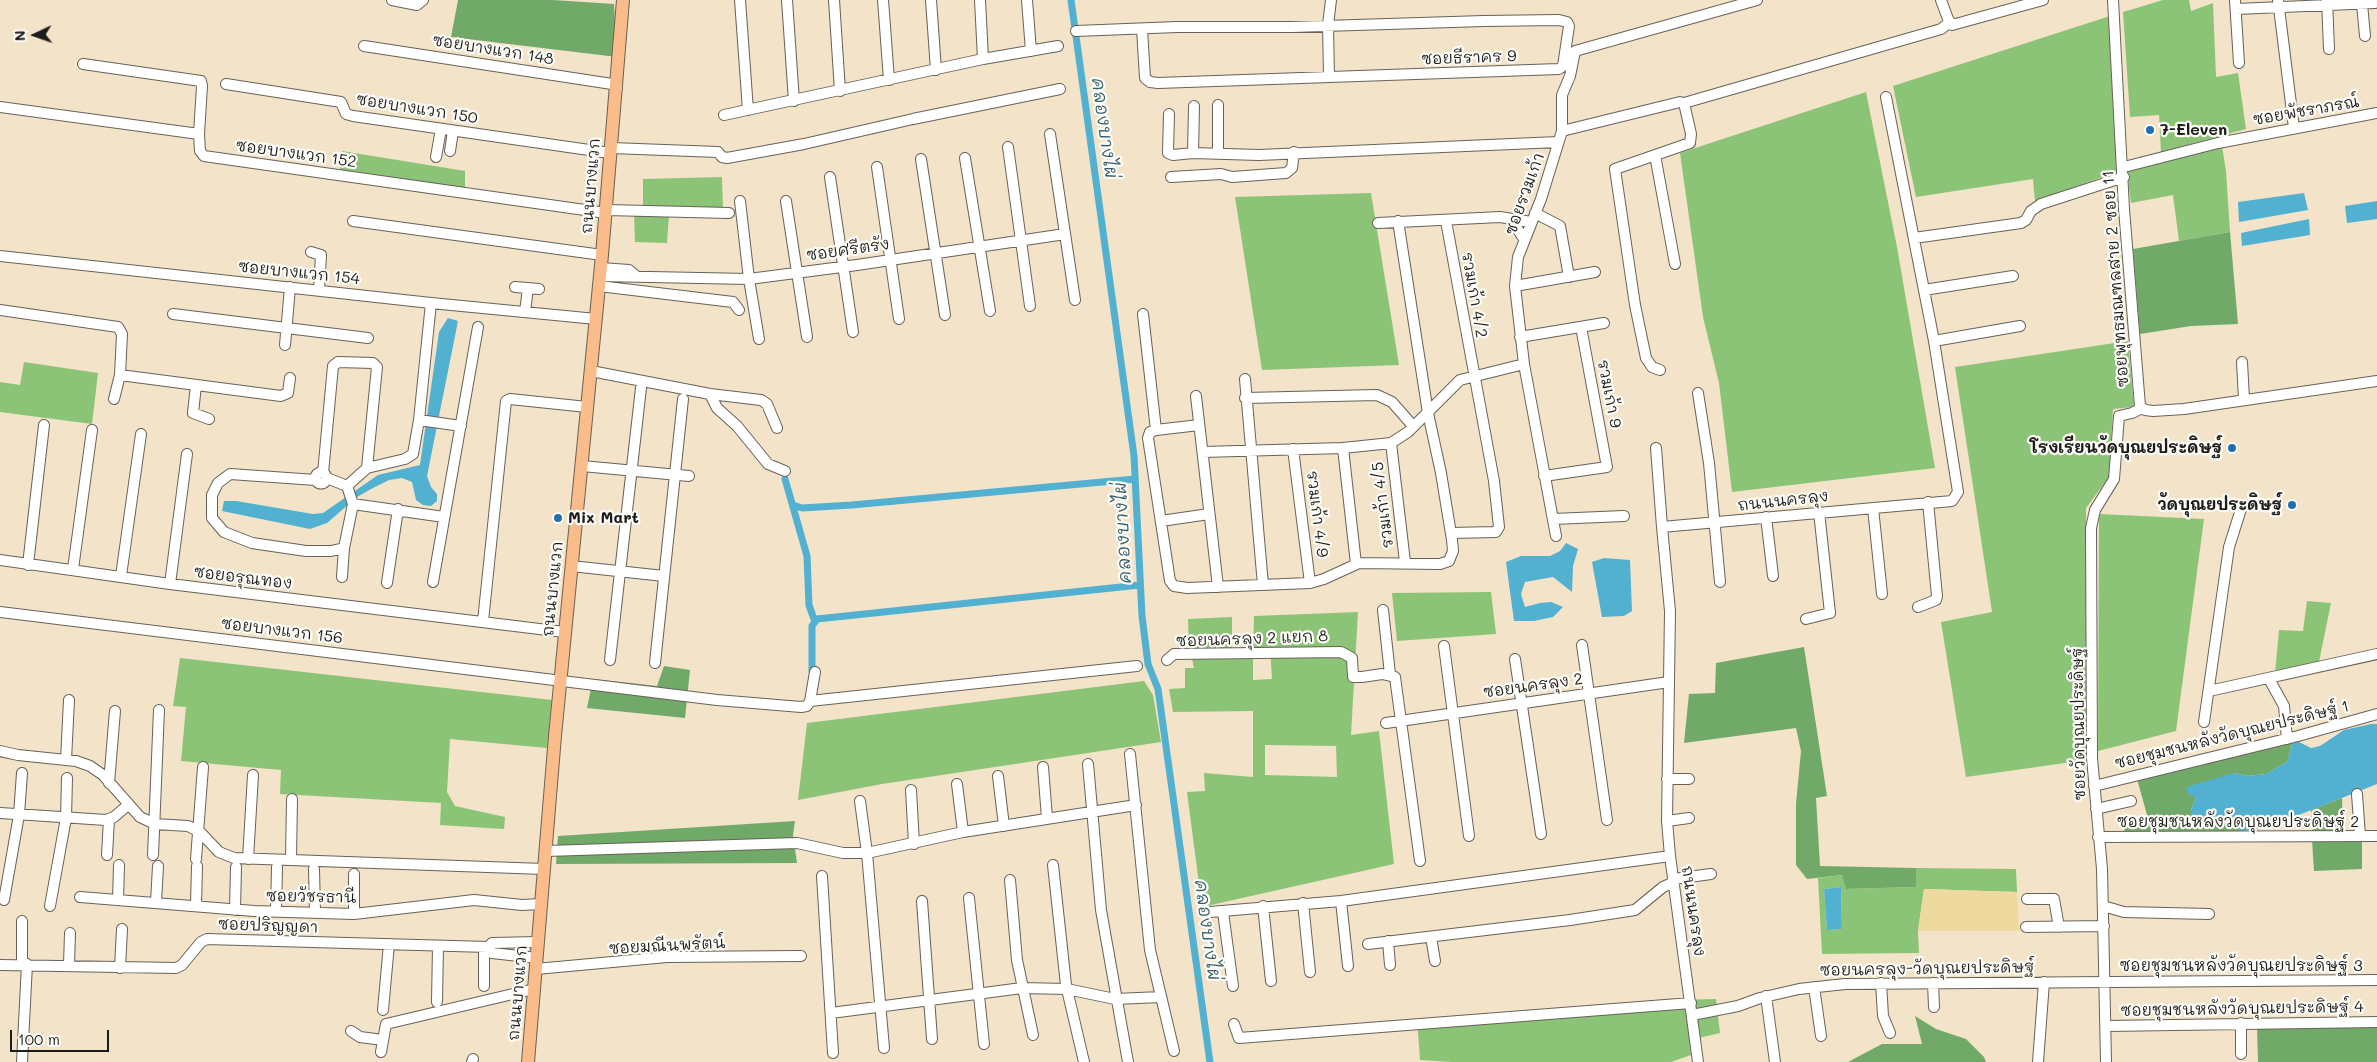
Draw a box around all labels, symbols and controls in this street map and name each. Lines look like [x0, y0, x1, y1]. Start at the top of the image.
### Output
north arrow [10, 10, 60, 60]
text: N [10, 30, 29, 42]
street label: ซอยบางแวก 148 [431, 31, 555, 69]
street label: ซอยธีราคร 9 [1421, 47, 1517, 69]
water label: คลองบางไผ่ [1086, 76, 1122, 180]
street label: ซอยบางแวก 150 [355, 90, 479, 128]
street label: ซอยพัชราภรณ์ [2251, 92, 2361, 130]
place label: 7-Eleven [2160, 120, 2227, 140]
marker: 7-Eleven [2144, 124, 2156, 136]
street label: ซอยบางแวก 152 [234, 136, 358, 172]
street label: ถนนบางแวก [577, 137, 605, 235]
street label: ซอยรวมเก้า [1501, 150, 1549, 238]
street label: ซอยพุทธมณฑลสาย 2 ซอย 11 [2099, 170, 2133, 388]
street label: ซอยศรีตรัง [805, 235, 891, 265]
street label: รวมเก้า 4/2 [1457, 251, 1491, 339]
street label: ซอยบางแวก 154 [237, 257, 361, 289]
street label: รวมเก้า 9 [1593, 358, 1625, 430]
place label: โรงเรียนวัดบุณยประดิษฐ์ [2029, 438, 2222, 458]
marker: โรงเรียนวัดบุณยประดิษฐ์ [2226, 442, 2238, 454]
street label: รวมเก้า 4/5 [1368, 461, 1398, 549]
street label: รวมเก้า 4/9 [1302, 470, 1332, 558]
water label: คลองบางไผ่ [1110, 482, 1136, 584]
street label: ถนนนครลุง [1737, 487, 1829, 515]
place label: วัดบุณยประดิษฐ์ [2157, 495, 2282, 515]
marker: วัดบุณยประดิษฐ์ [2286, 499, 2298, 511]
place label: Mix Mart [568, 508, 639, 528]
marker: Mix Mart [552, 512, 564, 524]
street label: ถนนบางแวก [538, 540, 568, 638]
street label: ซอยอรุณทอง [193, 562, 293, 594]
street label: ซอยบางแวก 156 [220, 614, 344, 648]
street label: ซอยนครลุง 2 แยก 8 [1176, 627, 1328, 651]
street label: ซอยวัดบุณยประดิษฐ์ [2068, 647, 2090, 801]
street label: ซอยนครลุง 2 [1482, 670, 1584, 702]
street label: ซอยชุมชนหลังวัดบุณยประดิษฐ์ 1 [2113, 697, 2351, 773]
street label: ซอยชุมชนหลังวัดบุณยประดิษฐ์ 2 [2117, 812, 2359, 832]
street label: ถนนนครลุง [1677, 865, 1709, 957]
water label: คลองบางไผ่ [1189, 878, 1225, 982]
street label: ซอยวัชรธานี [266, 887, 356, 907]
street label: ซอยปริญญดา [218, 915, 318, 937]
street label: ซอยมณีนพรัตน์ [608, 933, 726, 959]
street label: ถนนบางแวก [504, 944, 532, 1042]
street label: ซอยชุมชนหลังวัดบุณยประดิษฐ์ 3 [2119, 956, 2363, 976]
street label: ซอยนครลุง-วัดบุณยประดิษฐ์ [1820, 958, 2034, 980]
street label: ซอยชุมชนหลังวัดบุณยประดิษฐ์ 4 [2120, 997, 2364, 1021]
scale bar [12, 1020, 111, 1052]
text: 100 m [18, 1029, 60, 1049]

